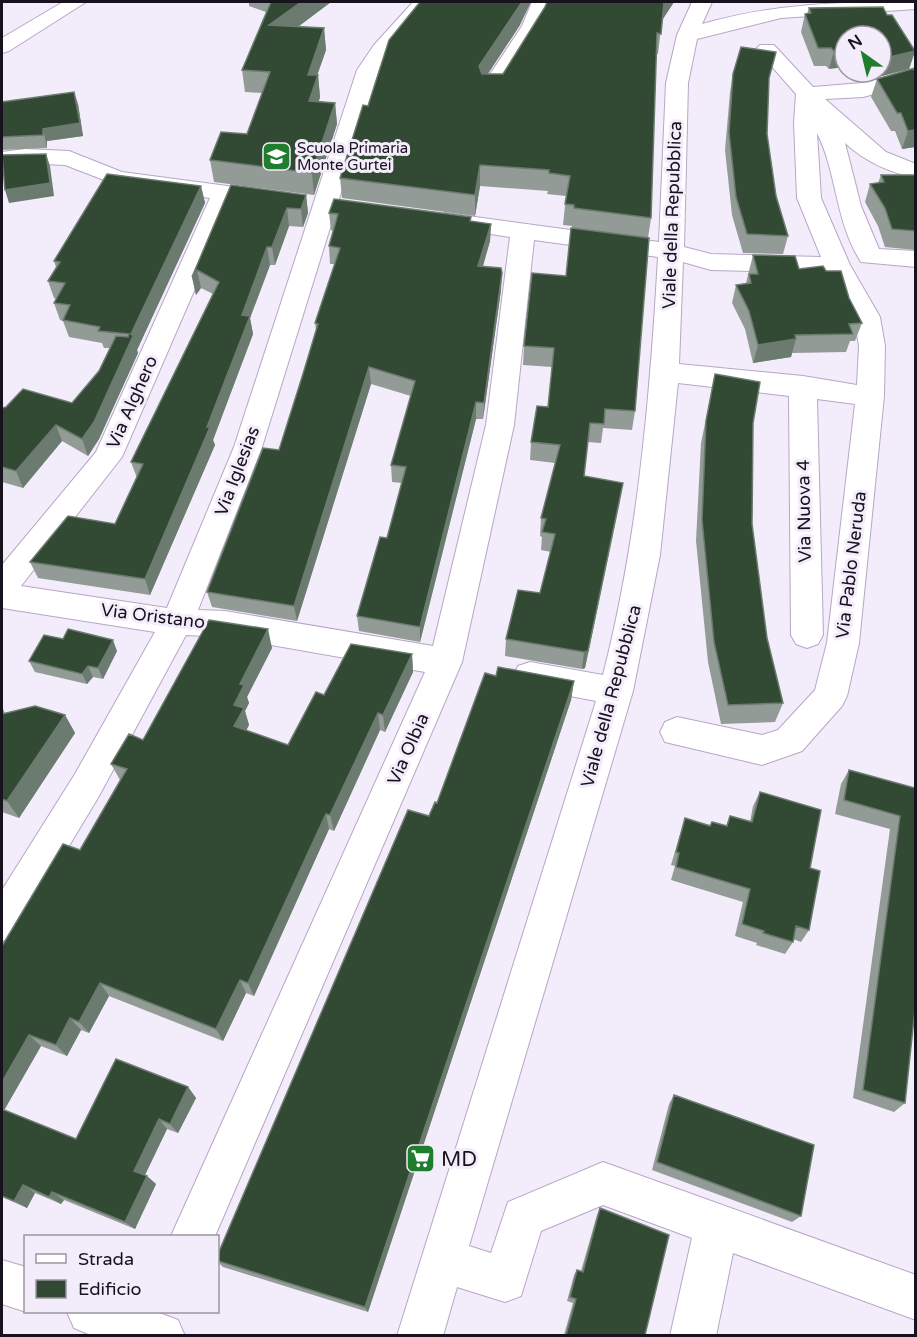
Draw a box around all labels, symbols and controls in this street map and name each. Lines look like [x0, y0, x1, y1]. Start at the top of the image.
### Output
north arrow [833, 24, 893, 84]
text: N [844, 31, 866, 54]
street label: Viale della Repubblica [658, 121, 686, 309]
place label: Scuola Primaria Monte Gurtei [297, 139, 408, 174]
school or university icon: Scuola Primaria Monte Gurtei [260, 141, 292, 173]
street label: Via Alghero [102, 352, 162, 452]
street label: Via Iglesias [210, 423, 264, 519]
street label: Via Nuova 4 [792, 459, 816, 563]
street label: Via Pablo Neruda [831, 490, 871, 640]
street label: Via Oristano [100, 599, 206, 633]
street label: Viale della Repubblica [576, 602, 646, 790]
street label: Via Olbia [382, 710, 434, 788]
supermarket icon: MD [404, 1143, 436, 1175]
place label: MD [441, 1147, 477, 1172]
legend [24, 1235, 219, 1313]
text: Strada [78, 1248, 134, 1270]
text: Edificio [78, 1278, 142, 1300]

